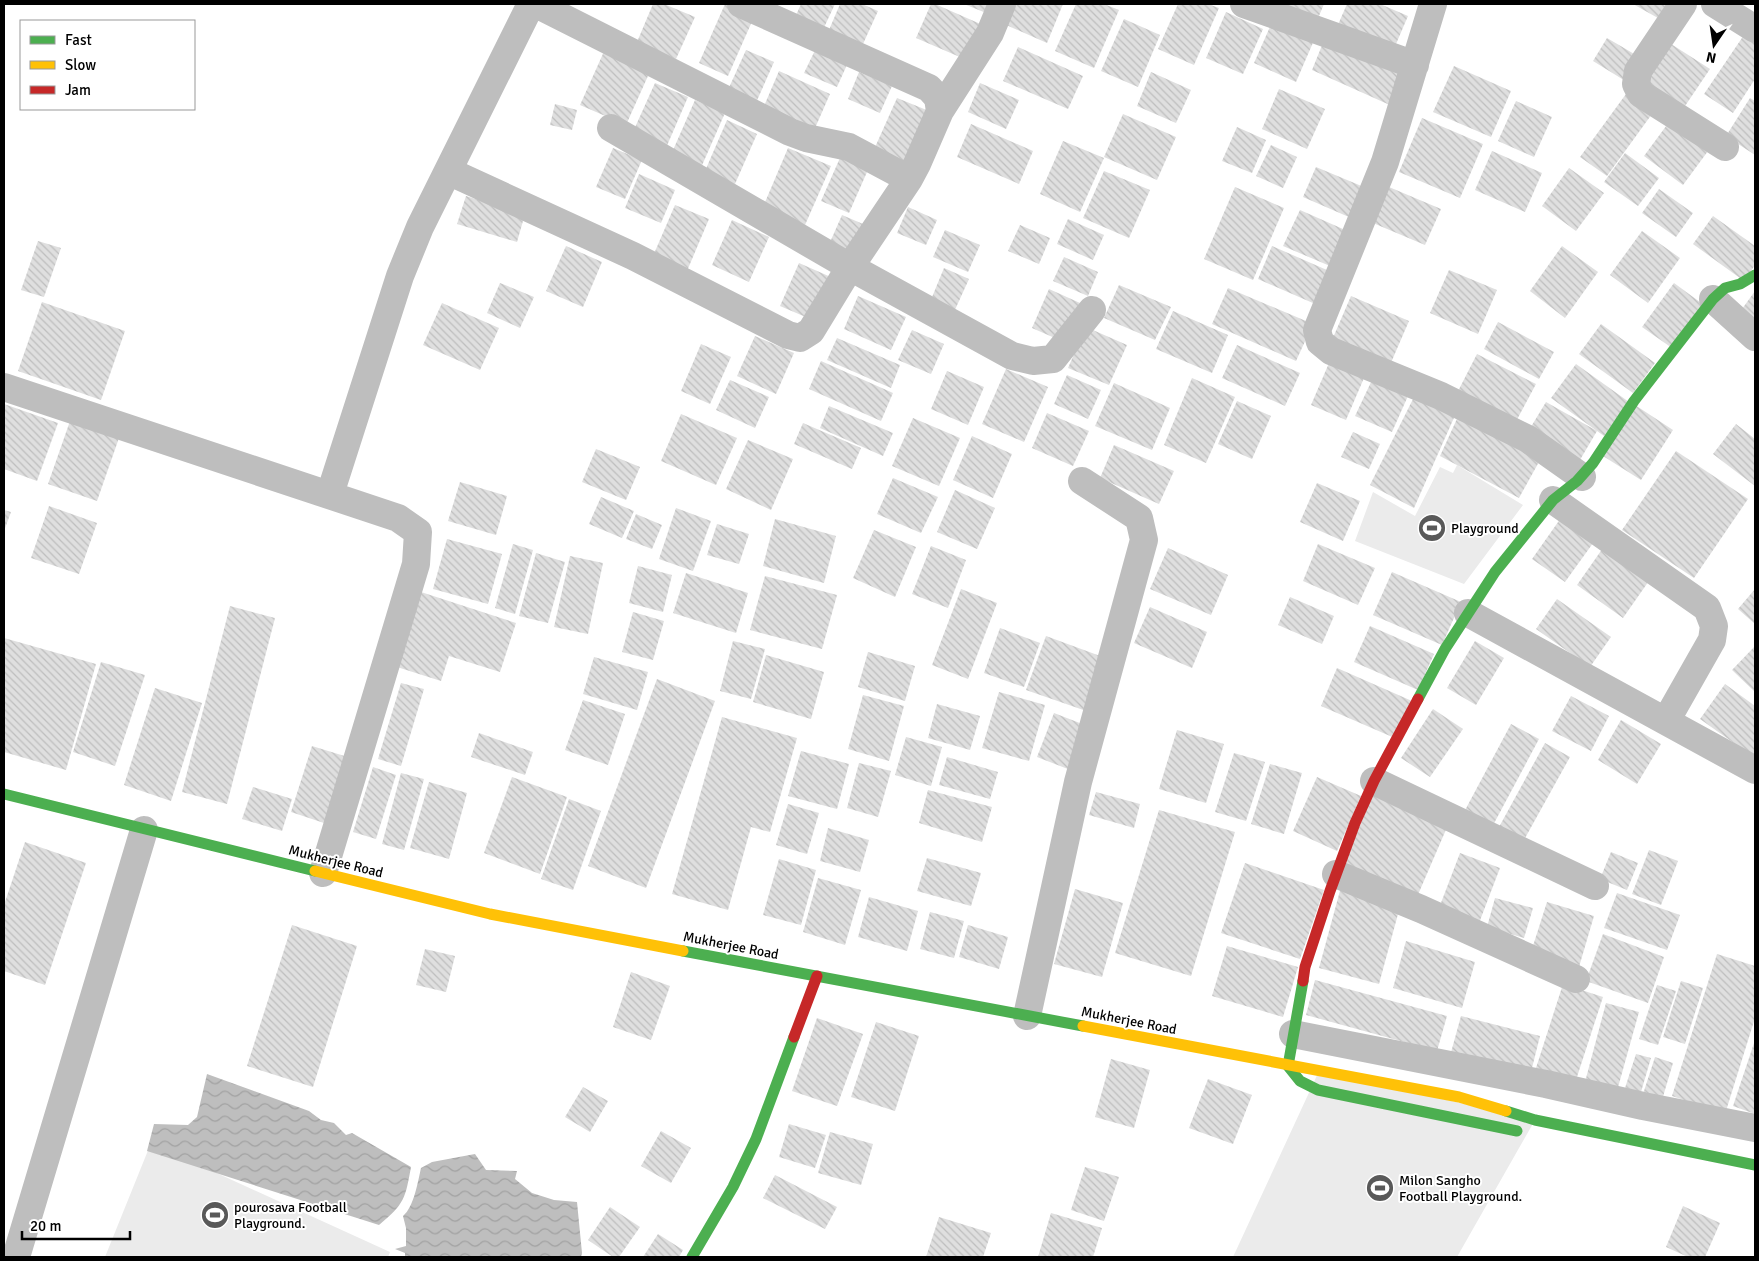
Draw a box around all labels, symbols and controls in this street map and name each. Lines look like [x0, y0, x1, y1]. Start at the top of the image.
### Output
legend [20, 20, 195, 110]
north arrow [1689, 20, 1739, 70]
text: Fast [65, 31, 92, 49]
text: N [1705, 48, 1718, 67]
text: Slow [65, 56, 96, 74]
text: Jam [65, 81, 91, 99]
sports icon: Playground [1417, 513, 1447, 543]
place label: Playground [1451, 520, 1519, 537]
street label: Mukherjee Road [287, 842, 385, 881]
street label: Mukherjee Road [682, 928, 780, 963]
street label: Mukherjee Road [1080, 1003, 1178, 1038]
place label: Milon Sangho Football Playground. [1399, 1172, 1522, 1205]
sports icon: Milon Sangho Football Playground. [1365, 1173, 1395, 1203]
place label: pourosava Football Playground. [234, 1199, 347, 1232]
sports icon: pourosava Football Playground. [200, 1200, 230, 1230]
scale bar [22, 1208, 130, 1240]
text: 20 m [30, 1217, 61, 1235]

